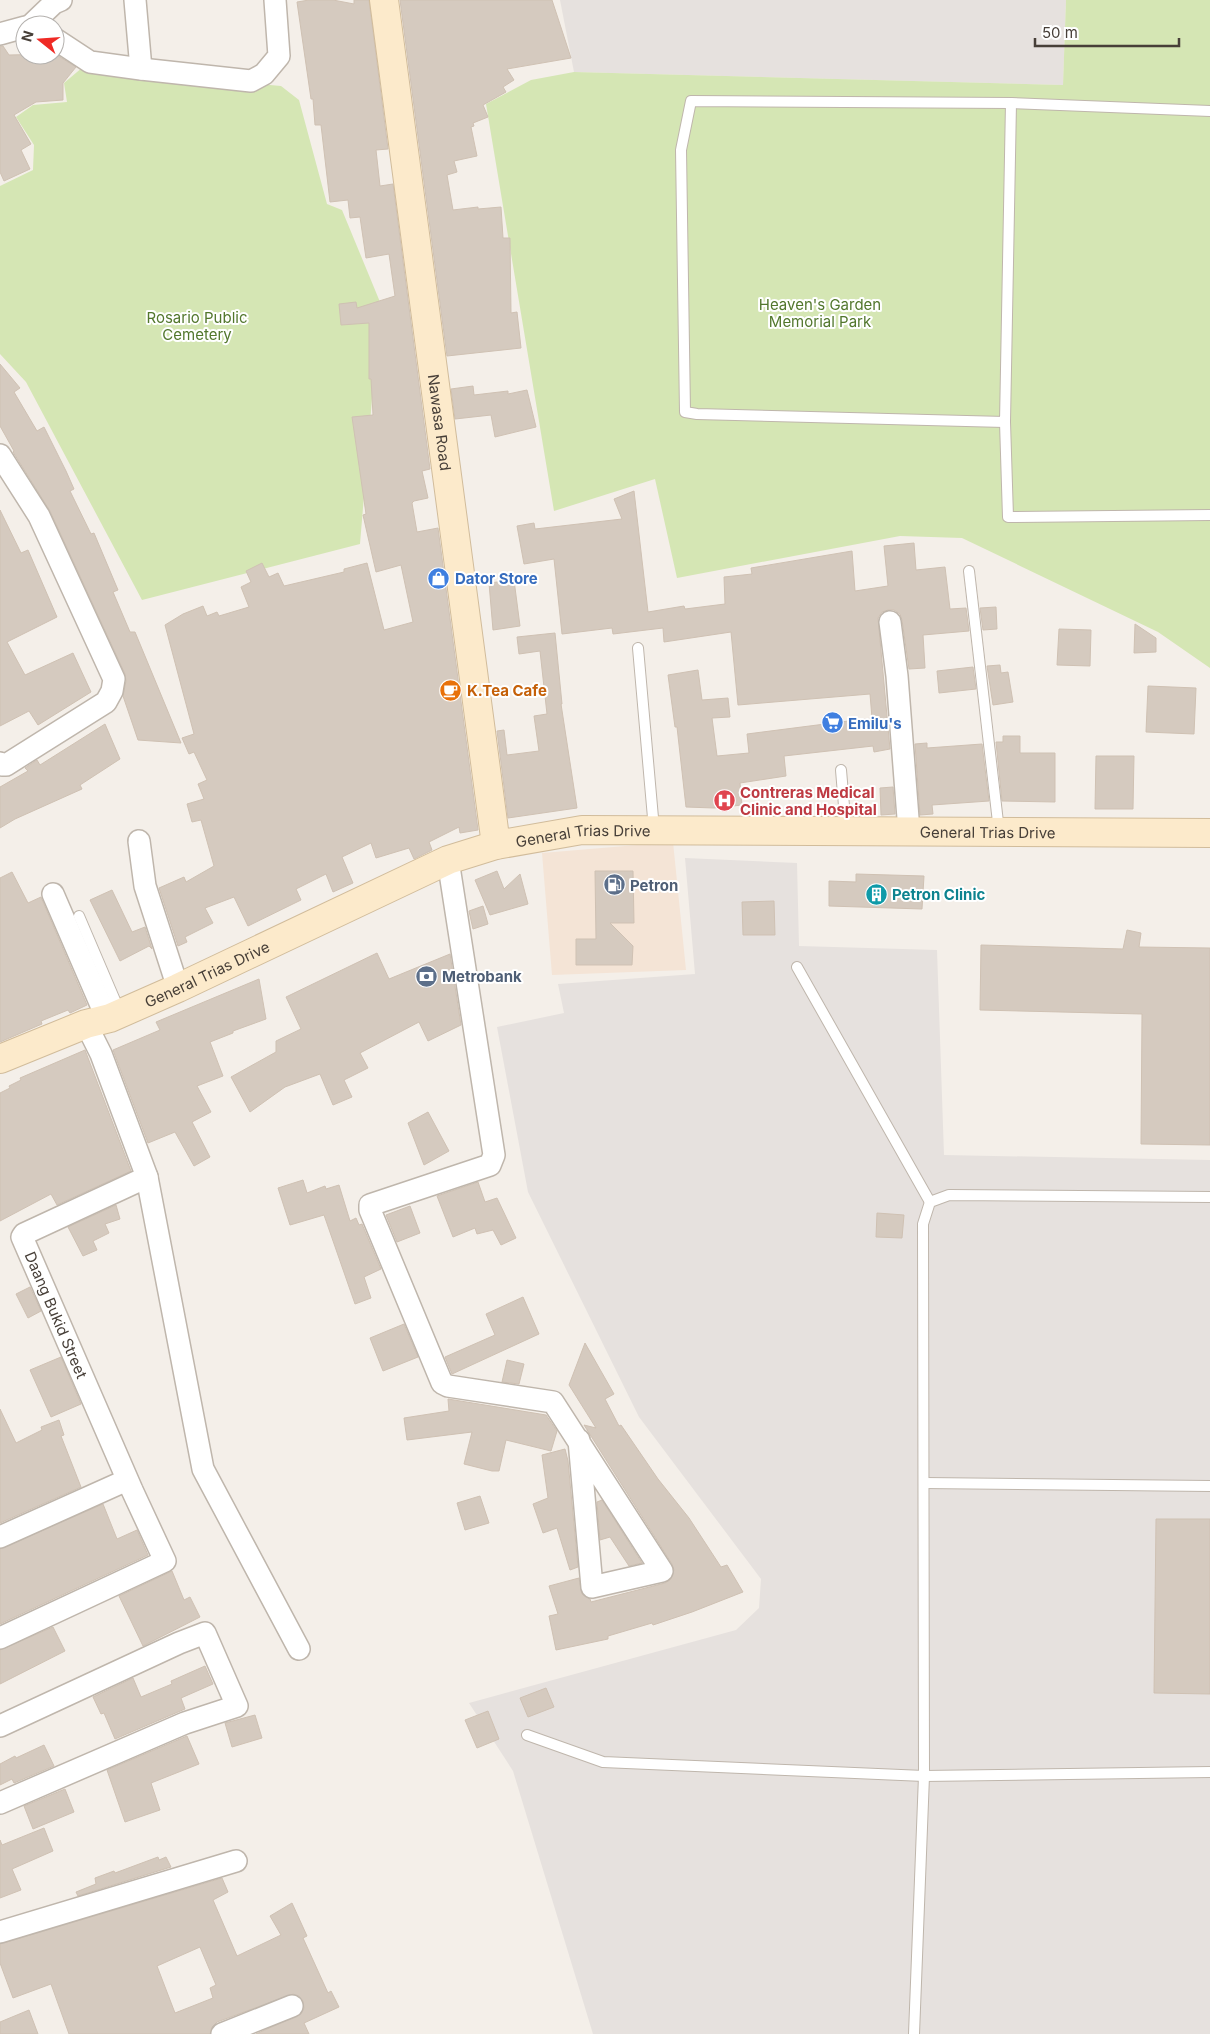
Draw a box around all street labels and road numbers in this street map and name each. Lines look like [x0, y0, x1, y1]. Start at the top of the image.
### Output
street label: Nawasa Road [424, 373, 456, 472]
street label: General Trias Drive [514, 820, 651, 851]
street label: General Trias Drive [920, 822, 1056, 842]
street label: General Trias Drive [141, 937, 272, 1011]
street label: Daang Bukid Street [21, 1249, 91, 1381]

